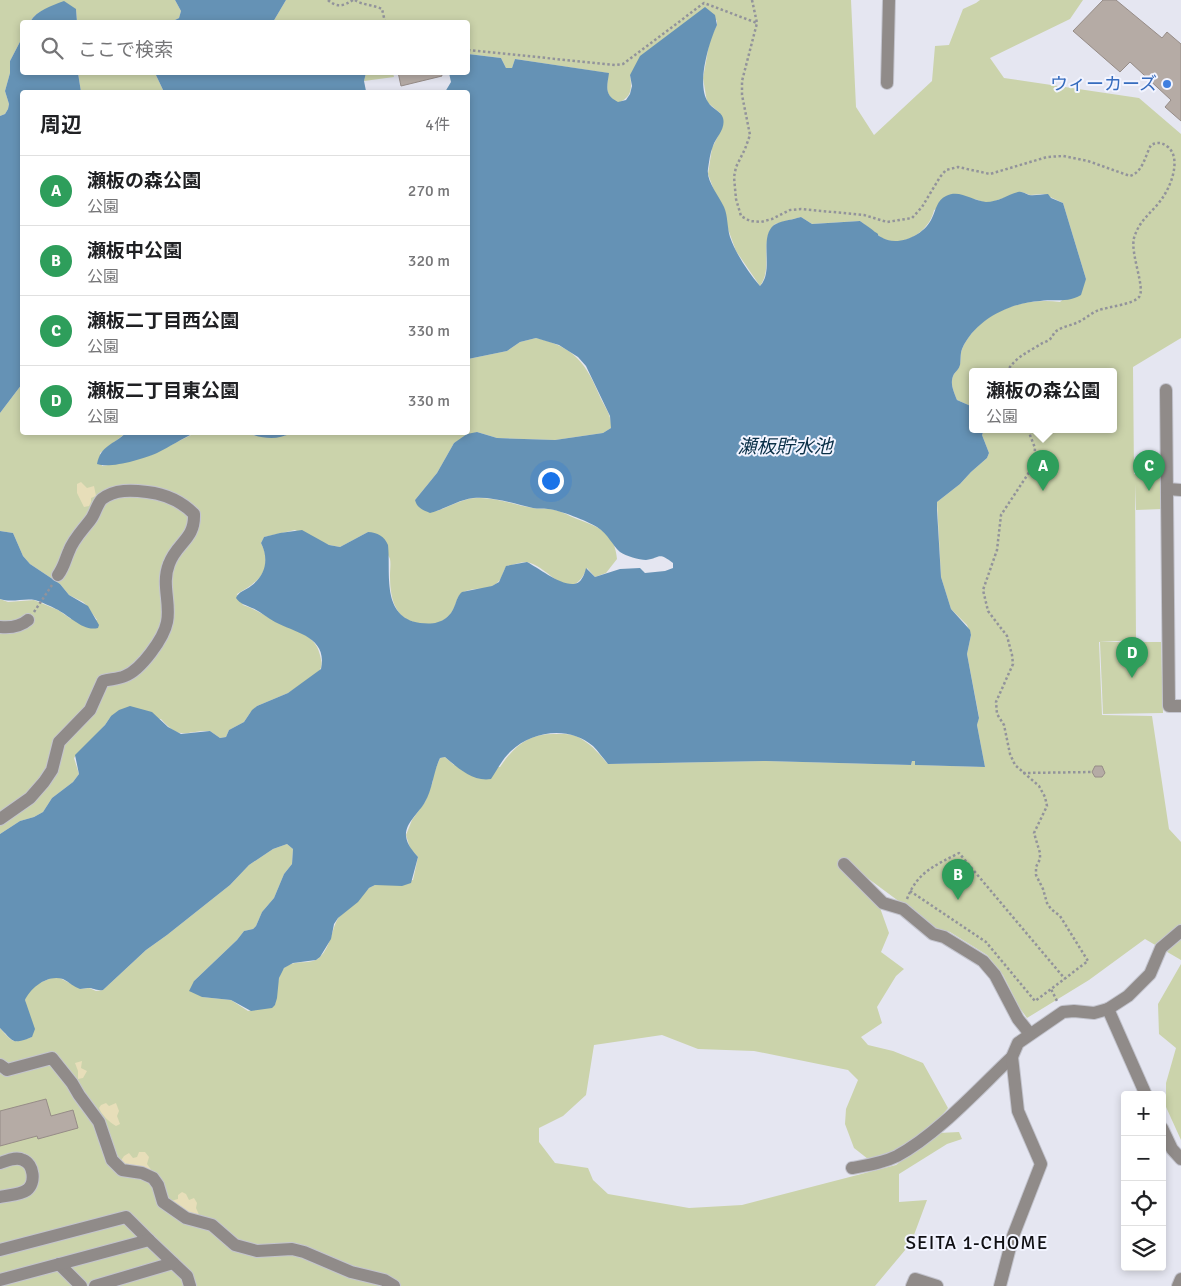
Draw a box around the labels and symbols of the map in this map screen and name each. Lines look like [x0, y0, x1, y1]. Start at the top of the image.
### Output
place label: ウィーカーズ [1050, 73, 1157, 95]
marker: ウィーカーズ [1161, 78, 1173, 90]
water label: 瀬板貯水池 [737, 435, 834, 459]
pin: A [1027, 450, 1059, 491]
pin: C [1133, 450, 1165, 491]
your location [538, 468, 564, 494]
pin: D [1116, 637, 1148, 678]
pin: B [942, 859, 974, 900]
district label: SEITA 1-CHOME [906, 1231, 1048, 1255]

